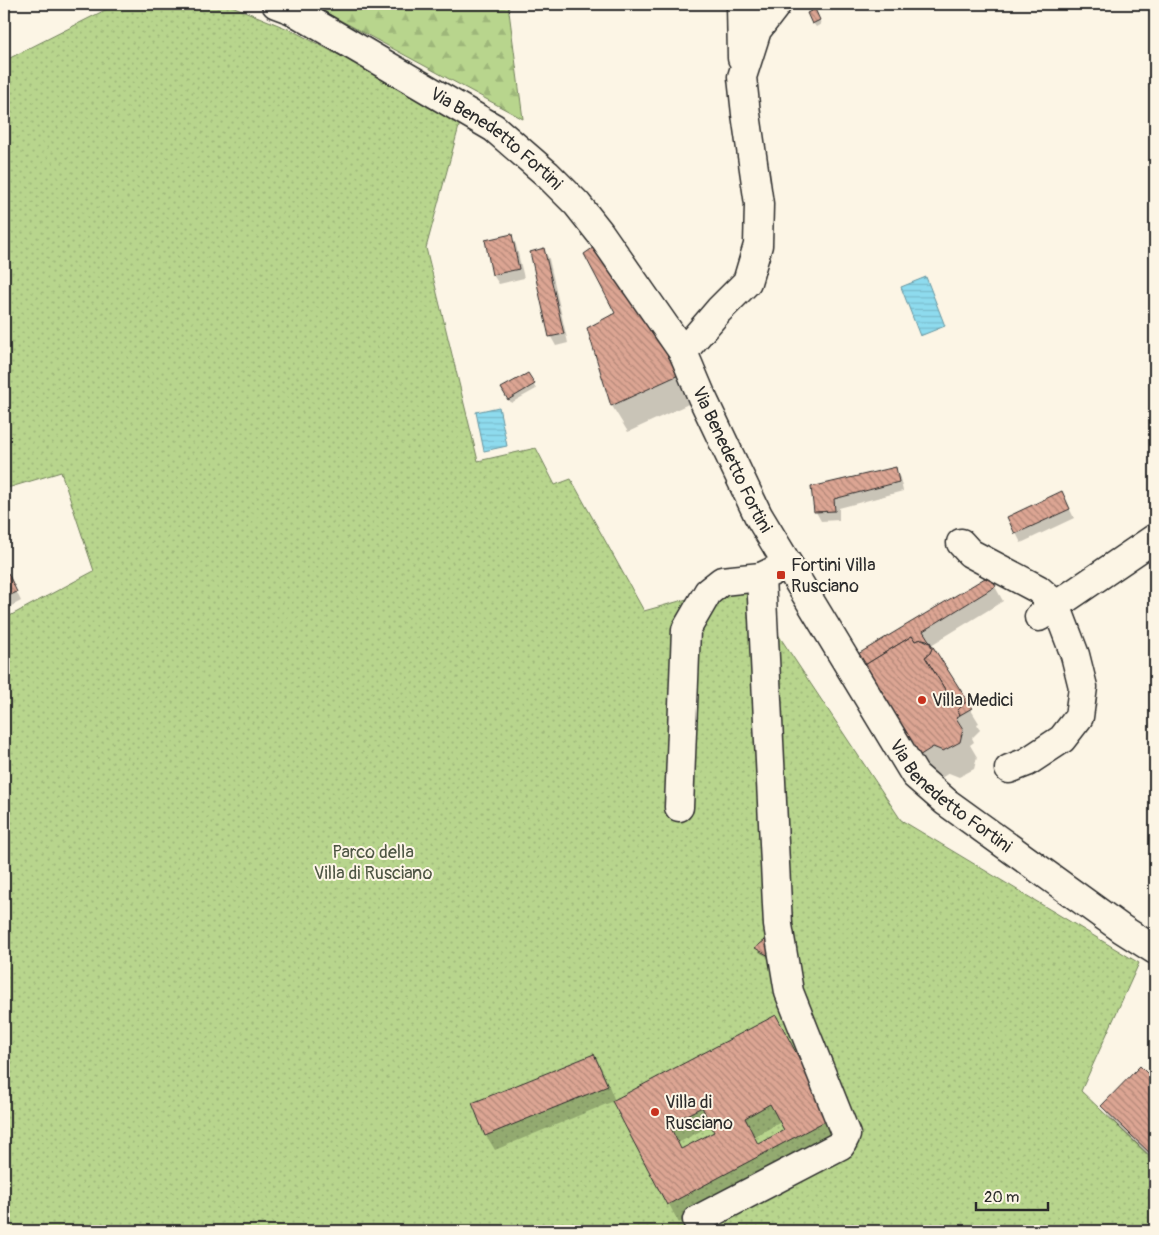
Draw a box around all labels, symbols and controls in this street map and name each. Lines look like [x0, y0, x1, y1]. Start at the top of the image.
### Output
street label: Via Benedetto Fortini [426, 82, 568, 195]
street label: Via Benedetto Fortini [687, 383, 778, 537]
place label: Fortini Villa Rusciano [791, 554, 876, 598]
marker: Fortini Villa Rusciano [775, 569, 787, 581]
place label: Villa Medici [932, 689, 1013, 712]
marker: Villa Medici [916, 694, 928, 706]
street label: Via Benedetto Fortini [885, 735, 1017, 857]
park label: Parco della Villa di Rusciano [314, 841, 433, 885]
place label: Villa di Rusciano [665, 1091, 733, 1135]
marker: Villa di Rusciano [649, 1106, 661, 1118]
scale bar [976, 1180, 1049, 1212]
text: 20 m [984, 1188, 1019, 1207]

